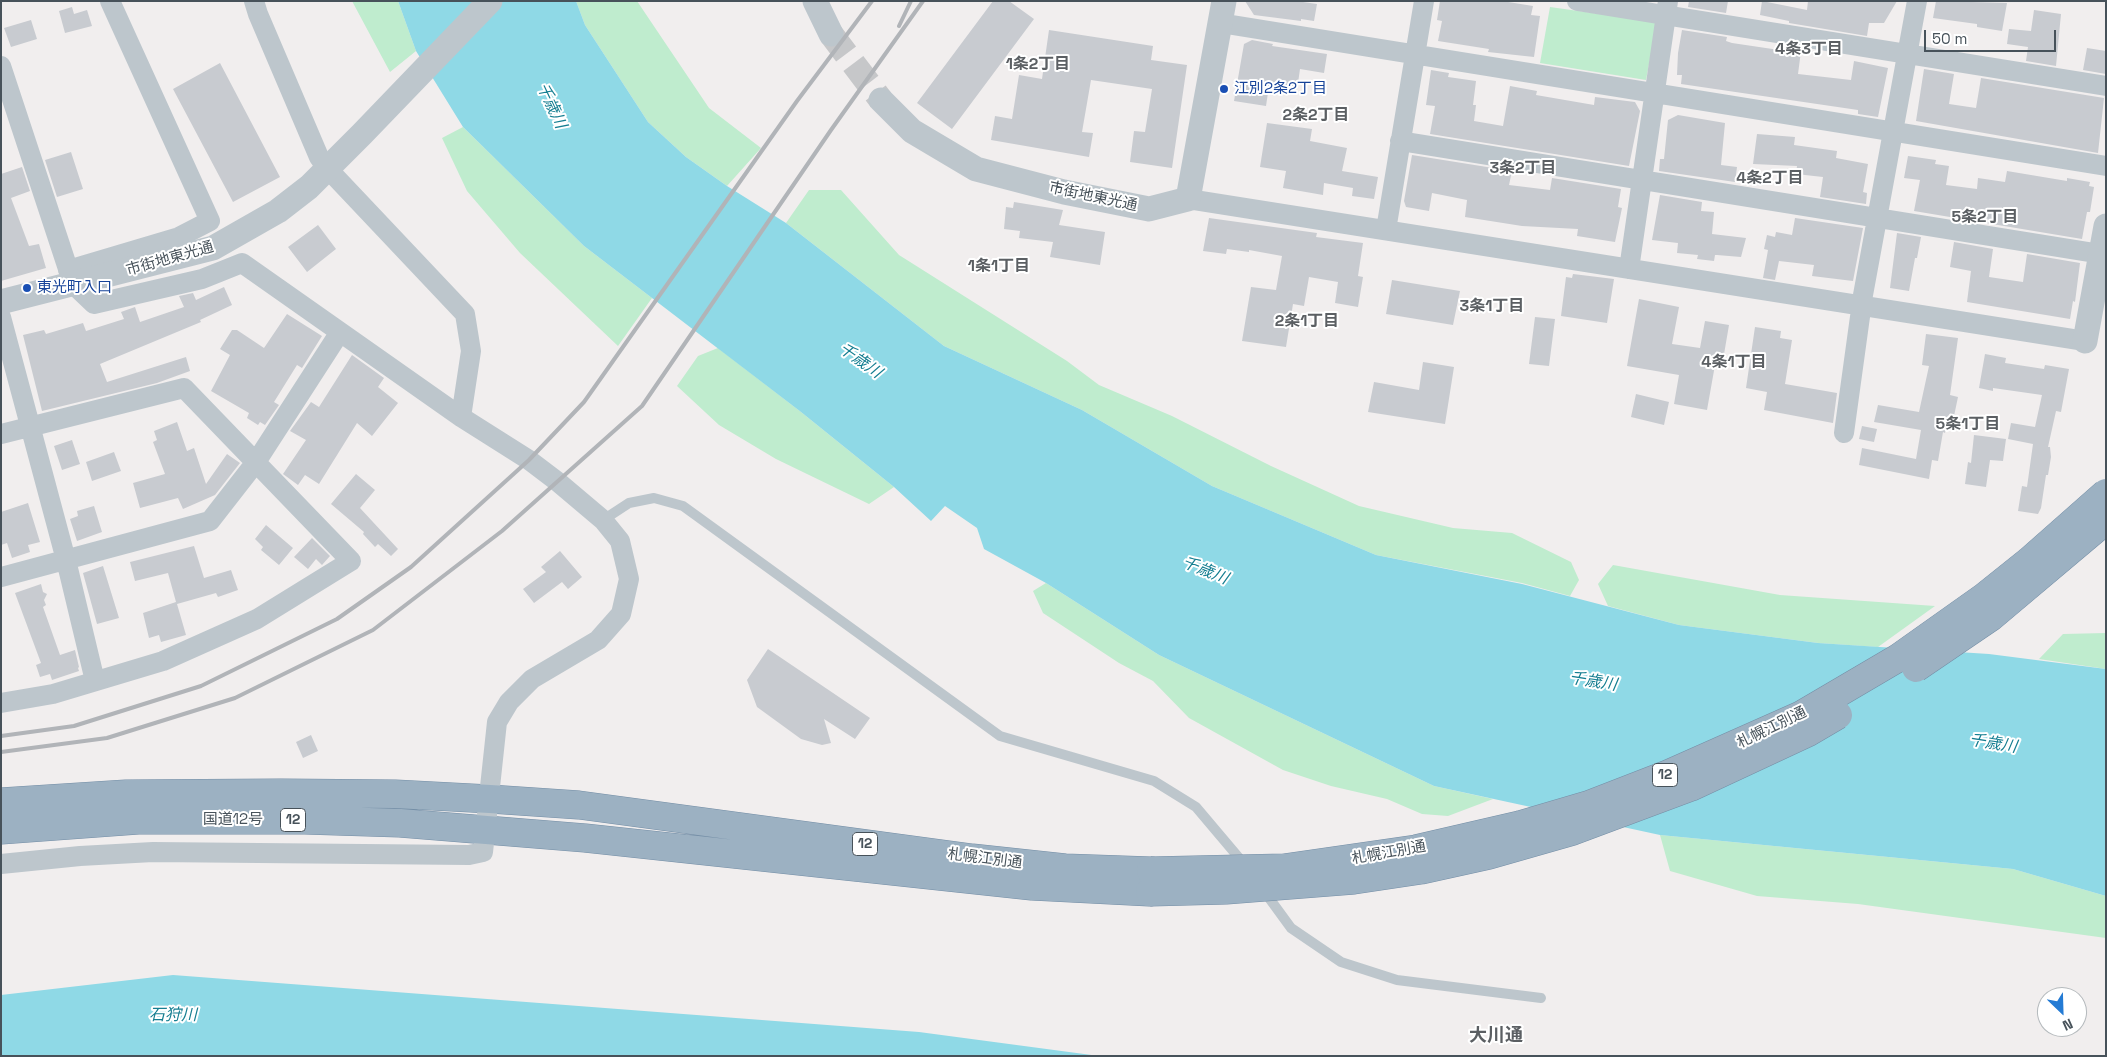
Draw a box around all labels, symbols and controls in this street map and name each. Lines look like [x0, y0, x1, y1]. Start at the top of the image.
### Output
scale bar [1927, 20, 2060, 52]
text: 50 m [1932, 29, 1967, 48]
district label: 4条3丁目 [1775, 40, 1843, 60]
district label: 1条2丁目 [1006, 55, 1070, 75]
water label: 千歳川 [532, 80, 570, 132]
place label: 江別2条2丁目 [1234, 80, 1327, 98]
marker: 江別2条2丁目 [1218, 83, 1230, 95]
district label: 2条2丁目 [1282, 106, 1350, 126]
district label: 3条2丁目 [1489, 159, 1557, 179]
district label: 4条2丁目 [1736, 169, 1804, 189]
street label: 市街地東光通 [1047, 179, 1139, 215]
district label: 5条2丁目 [1951, 208, 2019, 228]
street label: 市街地東光通 [124, 238, 216, 280]
district label: 1条1丁目 [968, 257, 1030, 277]
place label: 東光町入口 [37, 279, 112, 297]
marker: 東光町入口 [21, 282, 33, 294]
district label: 3条1丁目 [1460, 297, 1524, 317]
district label: 2条1丁目 [1275, 312, 1339, 332]
water label: 千歳川 [835, 339, 885, 383]
district label: 4条1丁目 [1701, 353, 1767, 373]
district label: 5条1丁目 [1936, 415, 2000, 435]
water label: 千歳川 [1179, 553, 1231, 589]
water label: 千歳川 [1568, 669, 1618, 695]
street label: 札幌江別通 [1734, 703, 1810, 753]
water label: 千歳川 [1968, 731, 2018, 757]
road number: 12 [1652, 764, 1678, 786]
road number: 12 [280, 808, 306, 832]
street label: 国道12号 [203, 811, 263, 829]
road number: 12 [852, 832, 878, 856]
street label: 札幌江別通 [1351, 838, 1427, 868]
street label: 札幌江別通 [947, 845, 1023, 873]
north arrow [2037, 987, 2087, 1037]
water label: 石狩川 [149, 1006, 197, 1026]
text: N [2060, 1015, 2076, 1035]
district label: 大川通 [1469, 1025, 1523, 1047]

